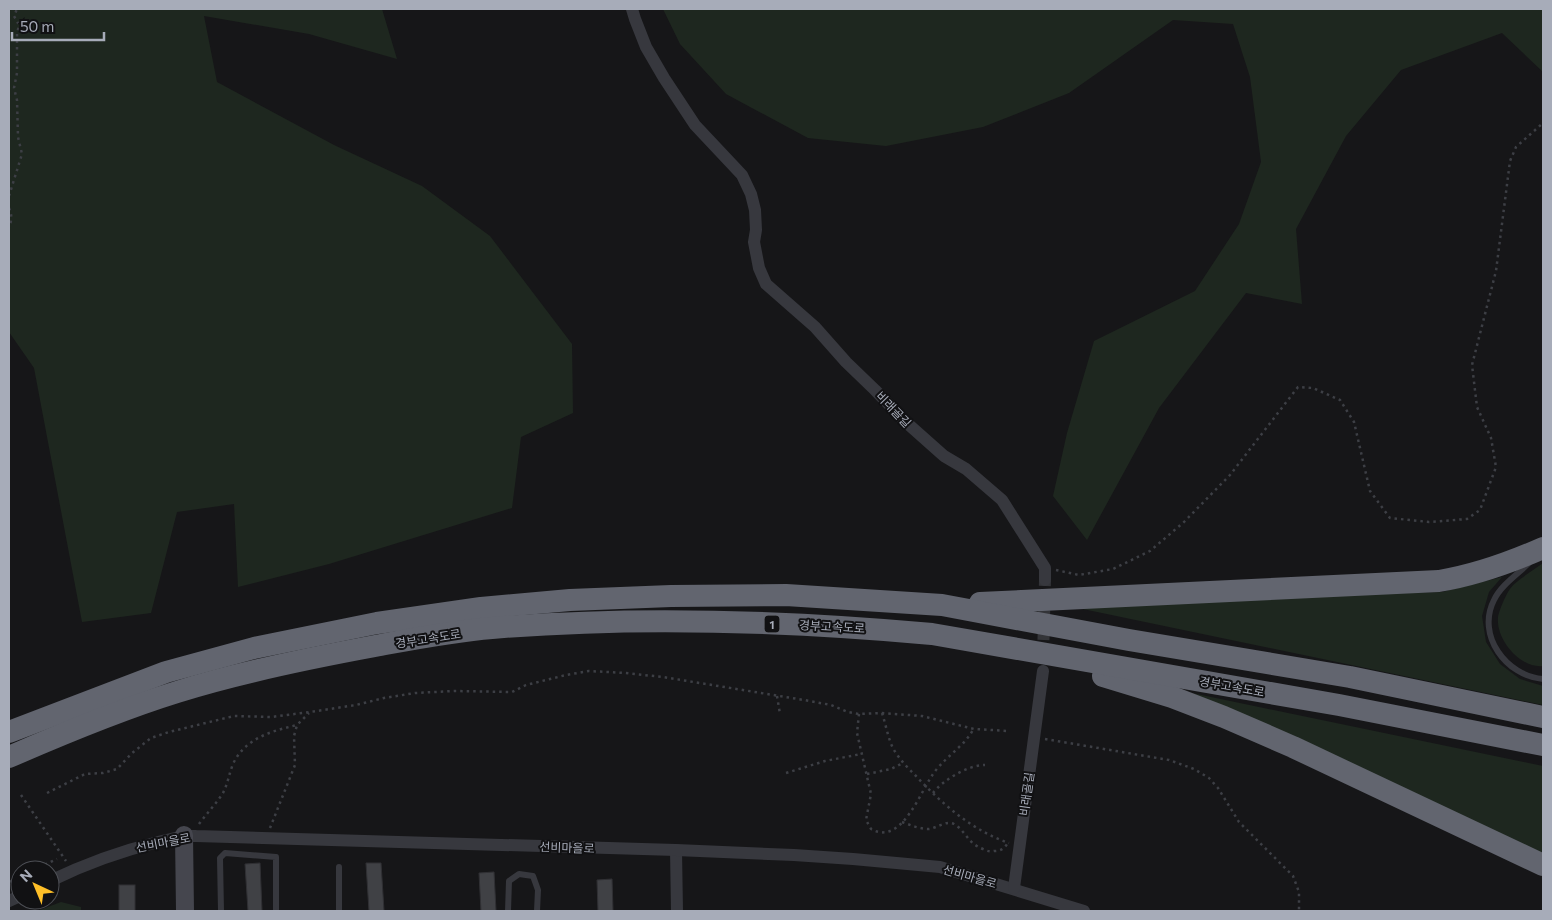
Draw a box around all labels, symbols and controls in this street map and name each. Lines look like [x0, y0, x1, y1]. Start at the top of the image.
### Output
scale bar [12, 10, 105, 42]
text: 50 m [20, 17, 54, 35]
street label: 비래골길 [874, 388, 914, 430]
road number: 1 [764, 616, 780, 632]
street label: 경부고속도로 [799, 617, 865, 635]
street label: 경부고속도로 [394, 626, 462, 650]
street label: 경부고속도로 [1198, 673, 1266, 699]
street label: 비래골길 [1016, 771, 1036, 817]
street label: 선비마을로 [135, 830, 191, 854]
street label: 선비마을로 [539, 839, 595, 855]
north arrow [10, 860, 60, 910]
street label: 선비마을로 [942, 862, 998, 890]
text: N [16, 866, 35, 885]

